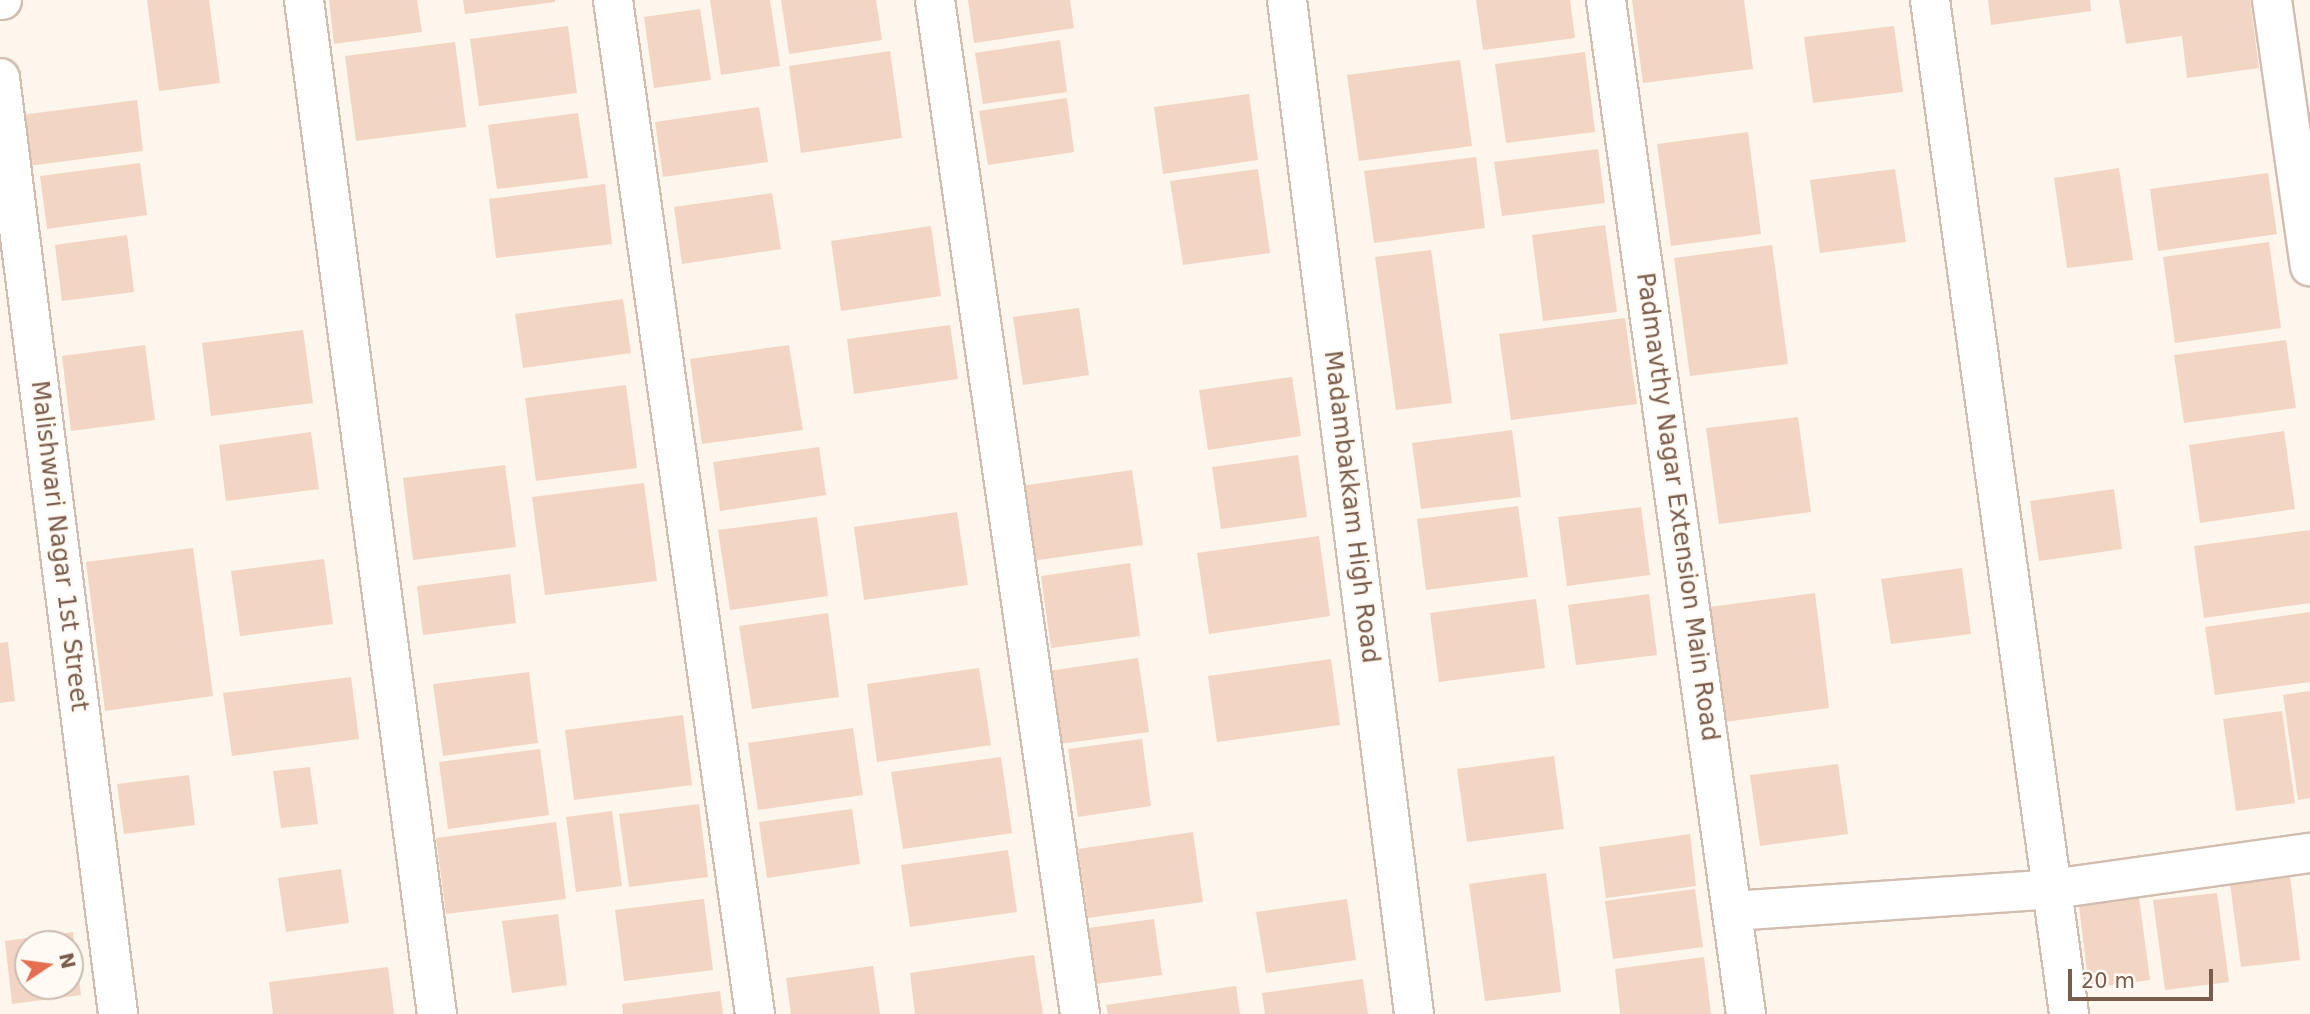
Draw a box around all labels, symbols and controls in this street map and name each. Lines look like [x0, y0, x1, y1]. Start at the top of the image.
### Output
street label: Padmavthy Nagar Extension Main Road [1630, 271, 1724, 743]
street label: Madambakkam High Road [1318, 349, 1384, 665]
street label: Malishwari Nagar 1st Street [24, 379, 94, 713]
north arrow [14, 930, 84, 1000]
text: N [55, 951, 80, 971]
scale bar [2072, 954, 2217, 998]
text: 20 m [2081, 969, 2135, 993]

